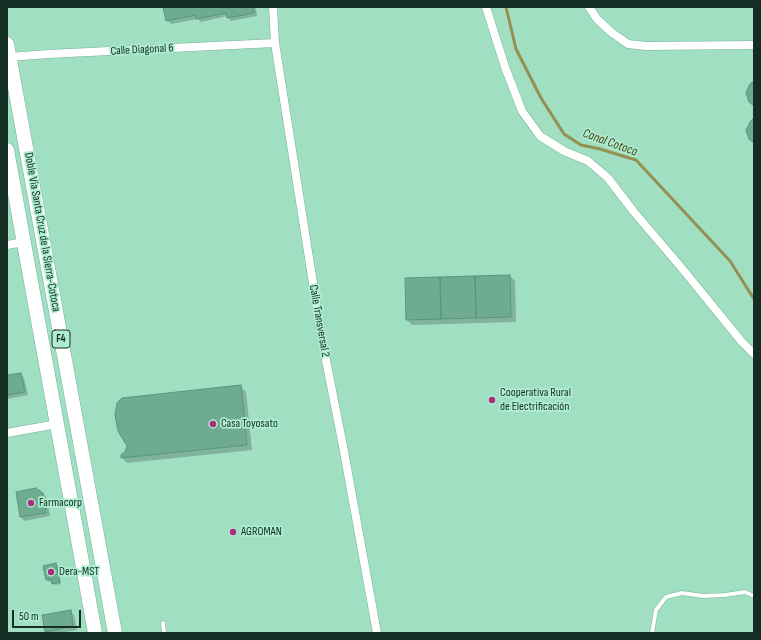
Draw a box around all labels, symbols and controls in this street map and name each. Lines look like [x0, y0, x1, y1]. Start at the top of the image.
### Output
street label: Calle Diagonal 6 [110, 41, 174, 59]
water label: Canal Cotoca [580, 126, 640, 160]
street label: Doble Vía Santa Cruz de la Sierra-Cotoca [21, 151, 63, 313]
street label: Calle Transversal 2 [306, 284, 332, 358]
road number: F4 [52, 330, 70, 348]
place label: Cooperativa Rural de Electrificación [500, 386, 571, 414]
marker: Cooperativa Rural de Electrificación [487, 395, 497, 405]
place label: Casa Toyosato [221, 417, 278, 431]
marker: Casa Toyosato [208, 419, 218, 429]
place label: Farmacorp [39, 496, 82, 510]
marker: Farmacorp [26, 498, 36, 508]
place label: AGROMAN [241, 525, 282, 539]
marker: AGROMAN [228, 527, 238, 537]
place label: Dera-MST [59, 565, 99, 579]
marker: Dera-MST [46, 567, 56, 577]
scale bar [14, 602, 83, 628]
text: 50 m [19, 609, 39, 624]

